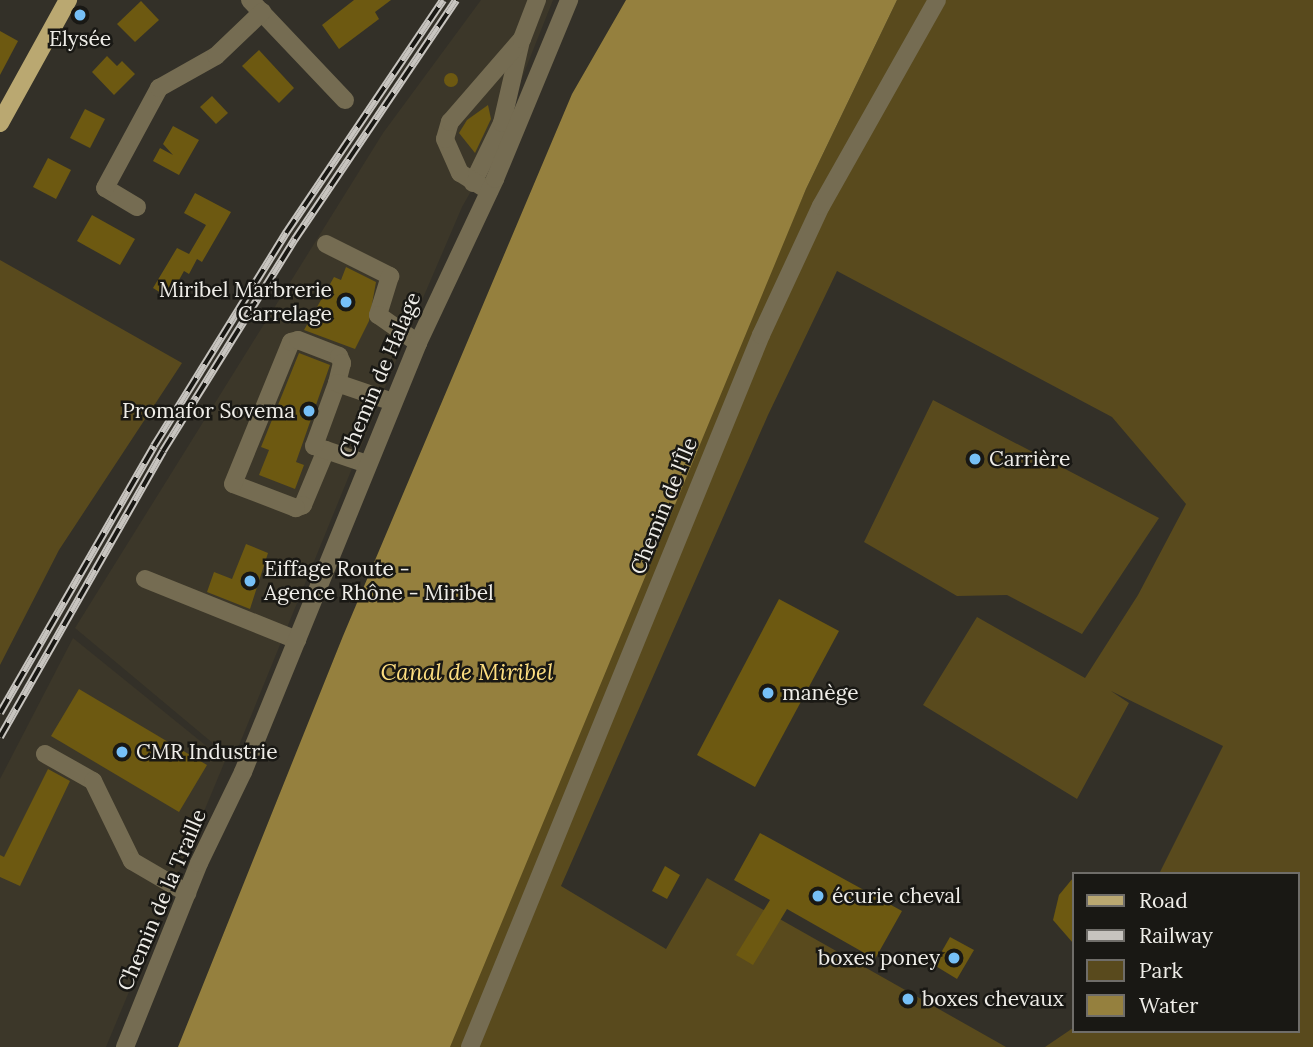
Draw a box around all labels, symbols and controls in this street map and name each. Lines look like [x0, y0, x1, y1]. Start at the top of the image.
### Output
marker: Elysée [72, 7, 88, 23]
place label: Elysée [49, 26, 111, 52]
place label: Miribel Marbrerie Carrelage [159, 277, 332, 327]
street label: Chemin de Halage [334, 288, 426, 462]
marker: Miribel Marbrerie Carrelage [338, 294, 354, 310]
place label: Promafor Sovema [122, 398, 295, 424]
marker: Promafor Sovema [301, 403, 317, 419]
street label: Chemin de l'Île [625, 434, 703, 578]
place label: Carrière [989, 446, 1070, 472]
marker: Carrière [967, 451, 983, 467]
place label: Eiffage Route - Agence Rhône - Miribel [264, 556, 494, 606]
marker: Eiffage Route - Agence Rhône - Miribel [242, 573, 258, 589]
water label: Canal de Miribel [380, 658, 554, 686]
place label: manège [782, 680, 859, 706]
marker: manège [760, 685, 776, 701]
place label: CMR Industrie [136, 739, 278, 765]
marker: CMR Industrie [114, 744, 130, 760]
street label: Chemin de la Traille [112, 805, 212, 995]
legend [1072, 872, 1299, 1033]
place label: écurie cheval [832, 883, 961, 909]
text: Road [1139, 887, 1188, 914]
marker: écurie cheval [810, 888, 826, 904]
text: Railway [1139, 922, 1213, 949]
place label: boxes poney [818, 945, 940, 971]
marker: boxes poney [946, 950, 962, 966]
text: Park [1139, 957, 1183, 984]
place label: boxes chevaux [922, 986, 1064, 1012]
marker: boxes chevaux [900, 991, 916, 1007]
text: Water [1139, 992, 1198, 1019]

